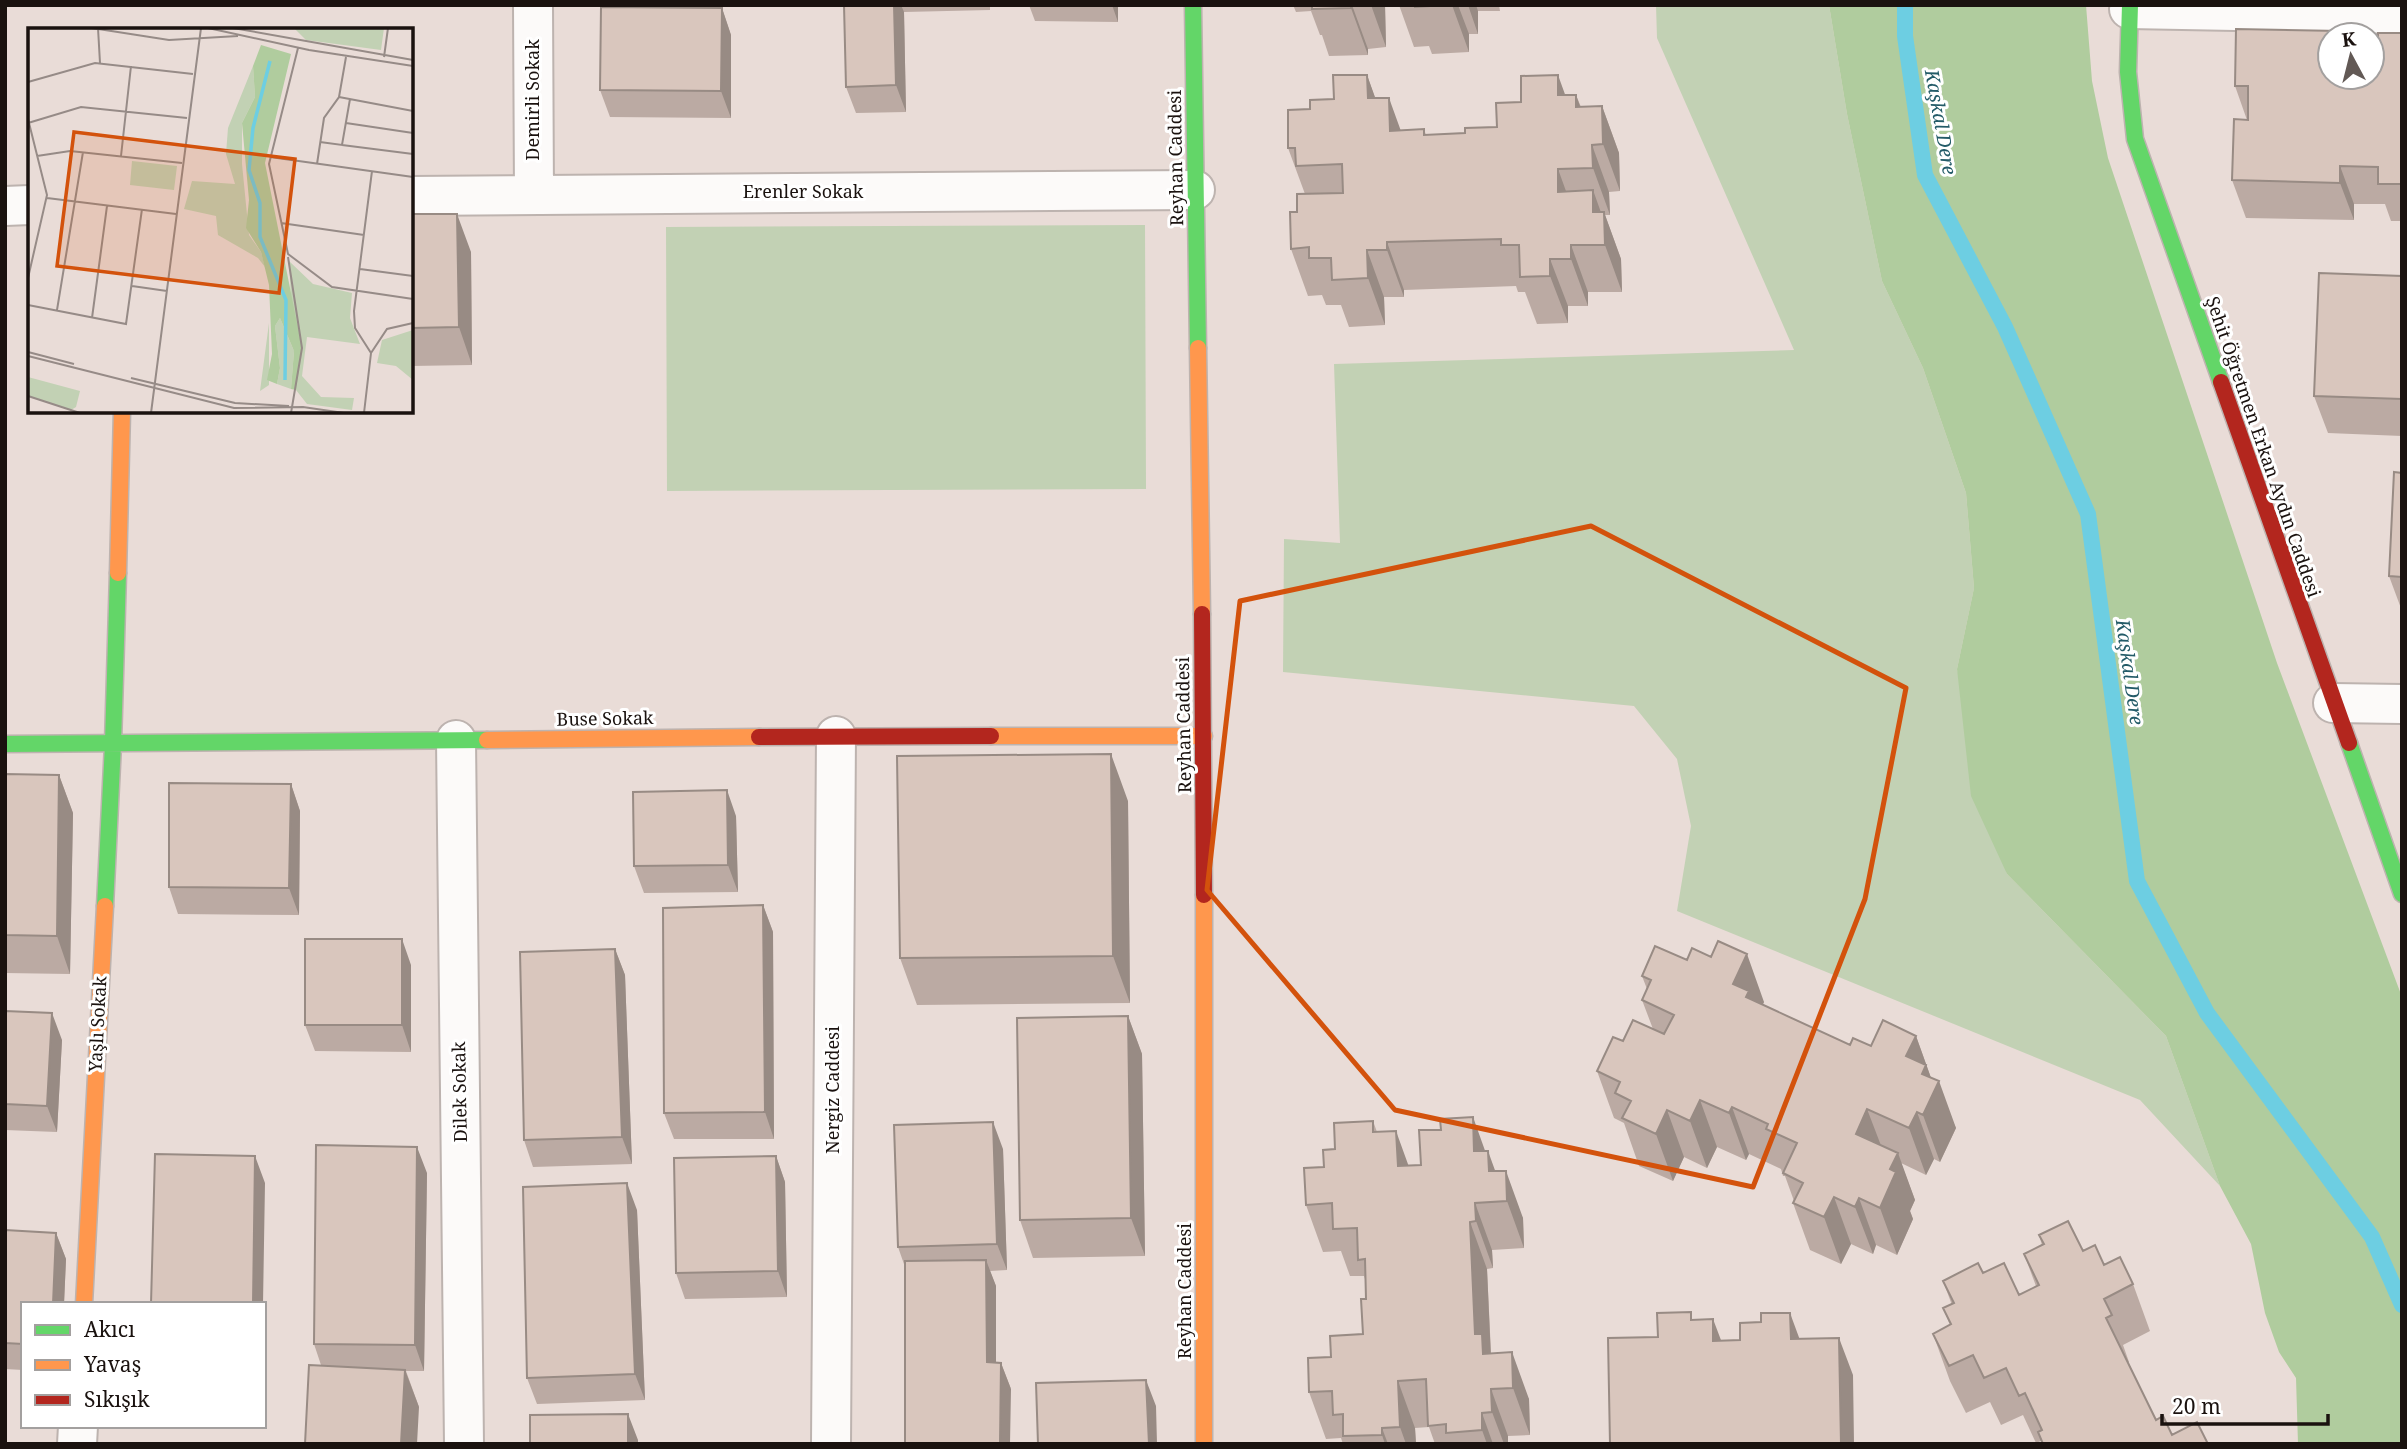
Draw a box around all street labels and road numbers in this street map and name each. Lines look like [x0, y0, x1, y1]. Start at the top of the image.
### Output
street label: Demirli Sokak [520, 39, 544, 161]
street label: Reyhan Caddesi [1162, 89, 1188, 226]
street label: Erenler Sokak [743, 179, 864, 203]
street label: Şehit Öğretmen Erkan Aydın Caddesi [2201, 293, 2327, 600]
street label: Reyhan Caddesi [1170, 656, 1196, 793]
street label: Buse Sokak [556, 705, 654, 731]
street label: Yaşlı Sokak [82, 975, 112, 1073]
street label: Nergiz Caddesi [820, 1026, 844, 1154]
street label: Dilek Sokak [446, 1041, 472, 1143]
street label: Reyhan Caddesi [1172, 1223, 1196, 1359]

